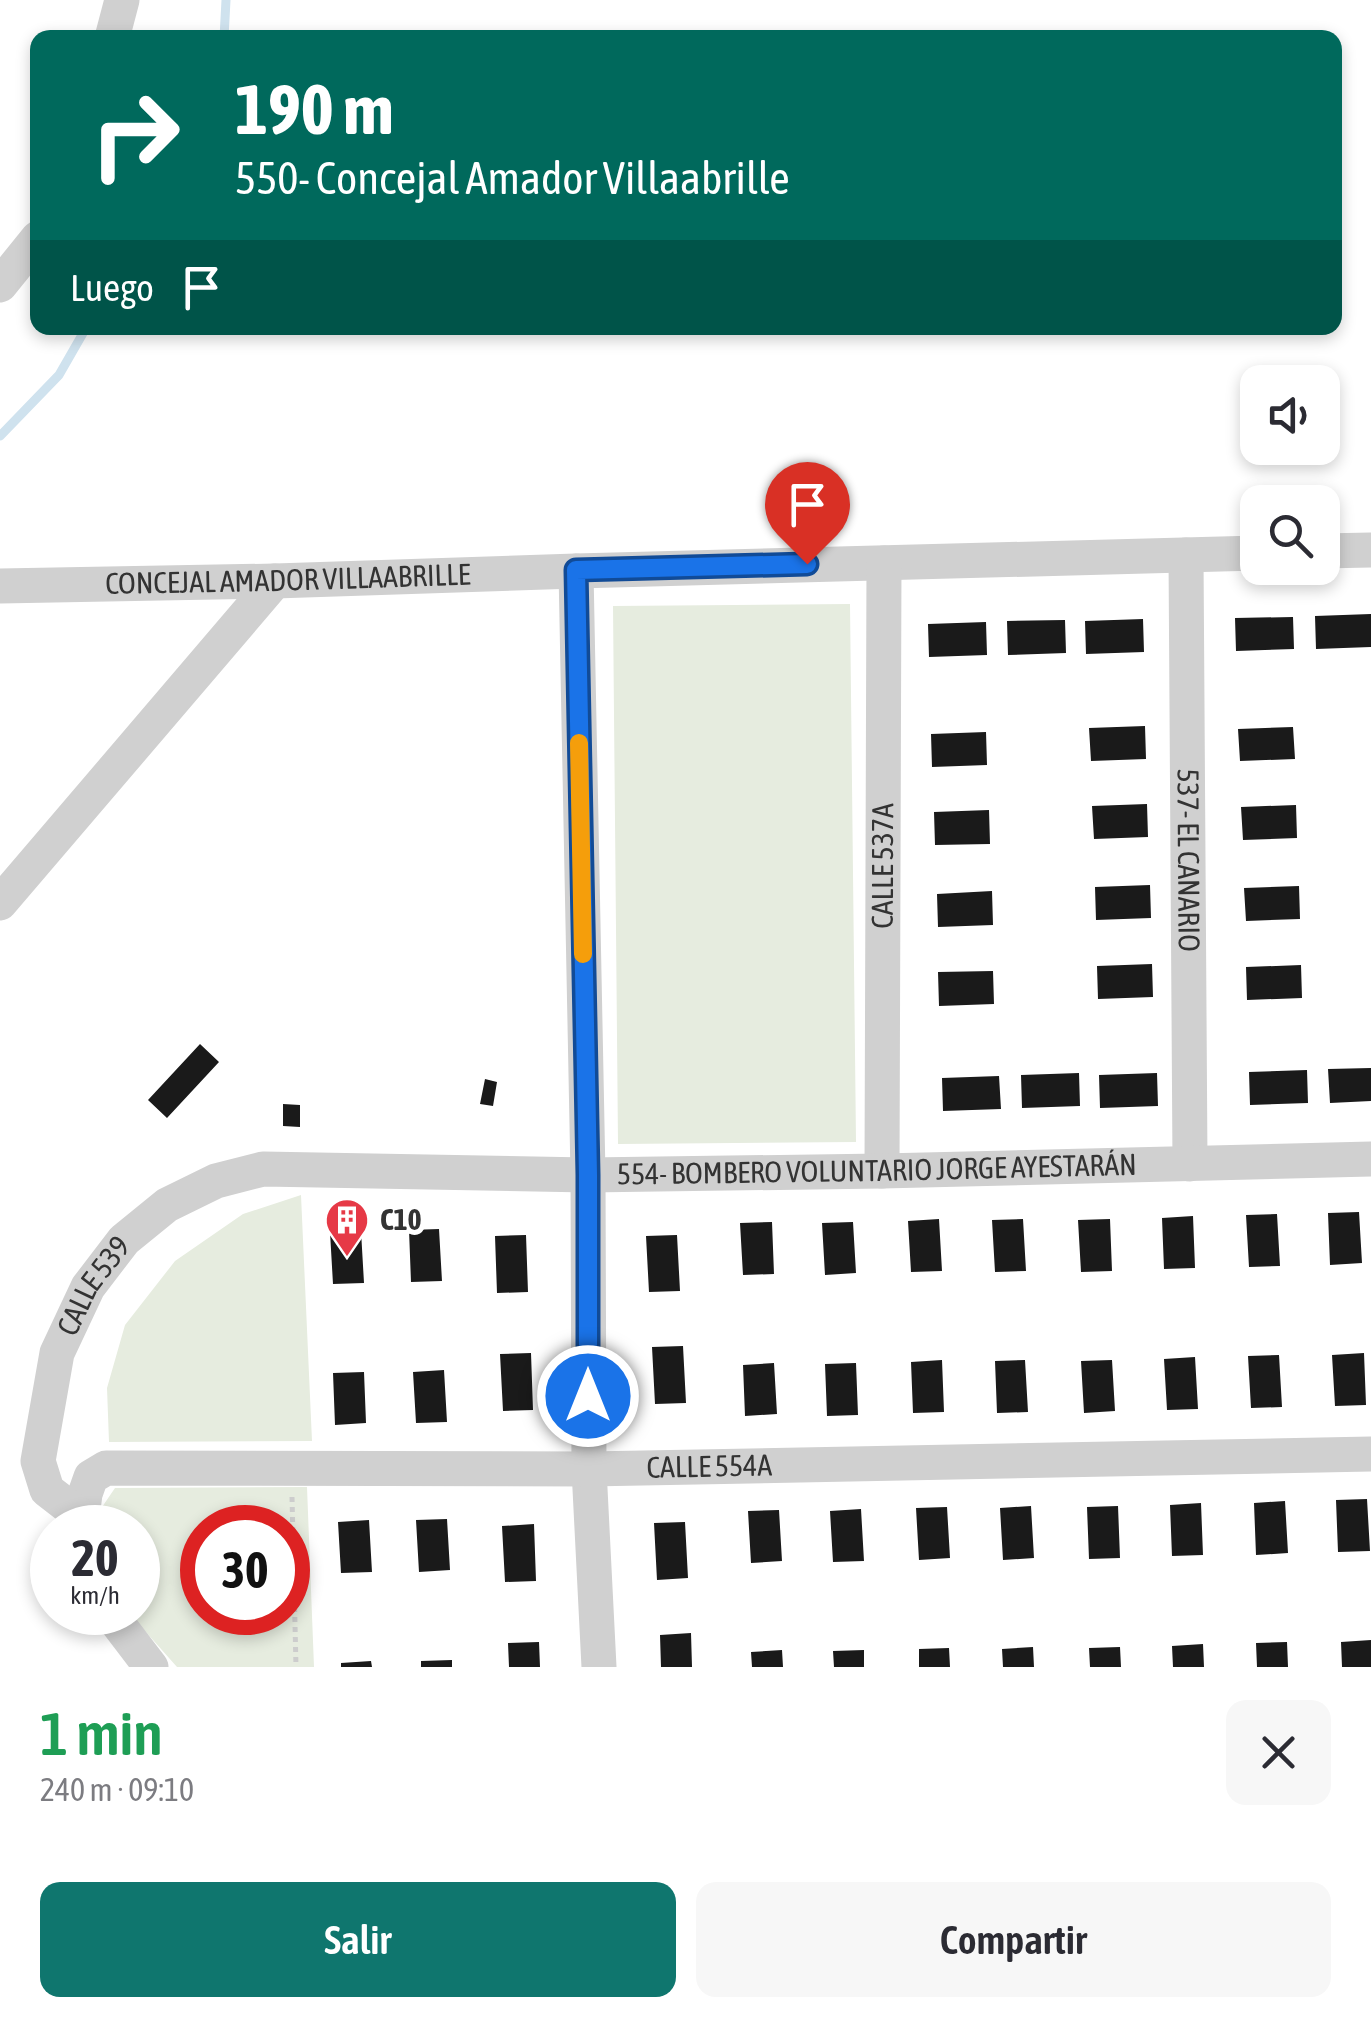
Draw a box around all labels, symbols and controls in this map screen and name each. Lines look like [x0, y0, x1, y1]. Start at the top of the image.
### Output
text: 190 m [235, 69, 394, 149]
icon: right [70, 70, 200, 200]
text: 550- Concejal Amador Villaabrille [235, 152, 790, 204]
icon: arrive [174, 260, 229, 315]
text: Luego [70, 266, 154, 309]
map controls [1240, 365, 1340, 585]
button: sound [1240, 365, 1340, 465]
pin [765, 462, 850, 565]
icon: arrive [780, 477, 835, 532]
button: search [1240, 485, 1340, 585]
street label: CONCEJAL AMADOR VILLAABRILLE [105, 557, 471, 600]
street label: 537- EL CANARIO [1171, 768, 1207, 952]
street label: CALLE 537A [865, 803, 899, 929]
street label: 554- BOMBERO VOLUNTARIO JORGE AYESTARÁN [617, 1147, 1137, 1191]
building icon: C10 [324, 1197, 370, 1258]
place label: C10 [380, 1202, 422, 1236]
street label: CALLE 539 [50, 1229, 137, 1341]
position arrow [536, 1344, 640, 1448]
street label: CALLE 554A [646, 1447, 773, 1484]
speed limit sign: 30 [180, 1505, 310, 1635]
text: 20 [71, 1529, 118, 1587]
text: km/h [70, 1581, 120, 1609]
text: 1 min [40, 1699, 163, 1768]
button: close [1226, 1700, 1331, 1805]
text: 240 m · 09:10 [40, 1771, 194, 1808]
button: Salir [40, 1882, 676, 1997]
button: Compartir [696, 1882, 1331, 1997]

